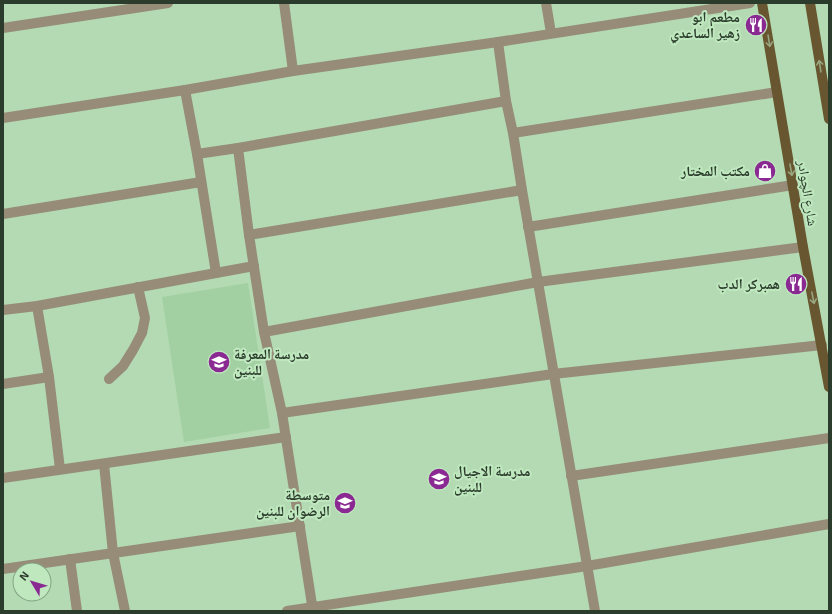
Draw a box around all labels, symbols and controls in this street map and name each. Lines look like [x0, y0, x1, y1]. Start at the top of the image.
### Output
place label: مطعم ابو زهير الساعدي [670, 8, 740, 44]
restaurant icon: مطعم ابو زهير الساعدي [743, 12, 769, 38]
one-way arrow [765, 35, 773, 48]
one-way arrow [816, 60, 824, 73]
shop icon: مكتب المختار [752, 158, 778, 184]
street label: شارع الچوادر [793, 158, 822, 227]
place label: مكتب المختار [680, 162, 750, 180]
one-way arrow [787, 163, 795, 176]
restaurant icon: همبركر الدب [783, 271, 809, 297]
place label: همبركر الدب [718, 275, 780, 293]
one-way arrow [809, 291, 817, 304]
place label: مدرسة المعرفة للبنين [234, 345, 309, 379]
school or university icon: مدرسة المعرفة للبنين [206, 349, 232, 375]
place label: مدرسة الاجيال للبنين [454, 462, 530, 496]
school or university icon: مدرسة الاجيال للبنين [426, 466, 452, 492]
place label: متوسطة الرضوان للبنين [256, 486, 330, 520]
school or university icon: متوسطة الرضوان للبنين [332, 490, 358, 516]
north arrow [12, 562, 52, 602]
text: N [16, 568, 31, 583]

